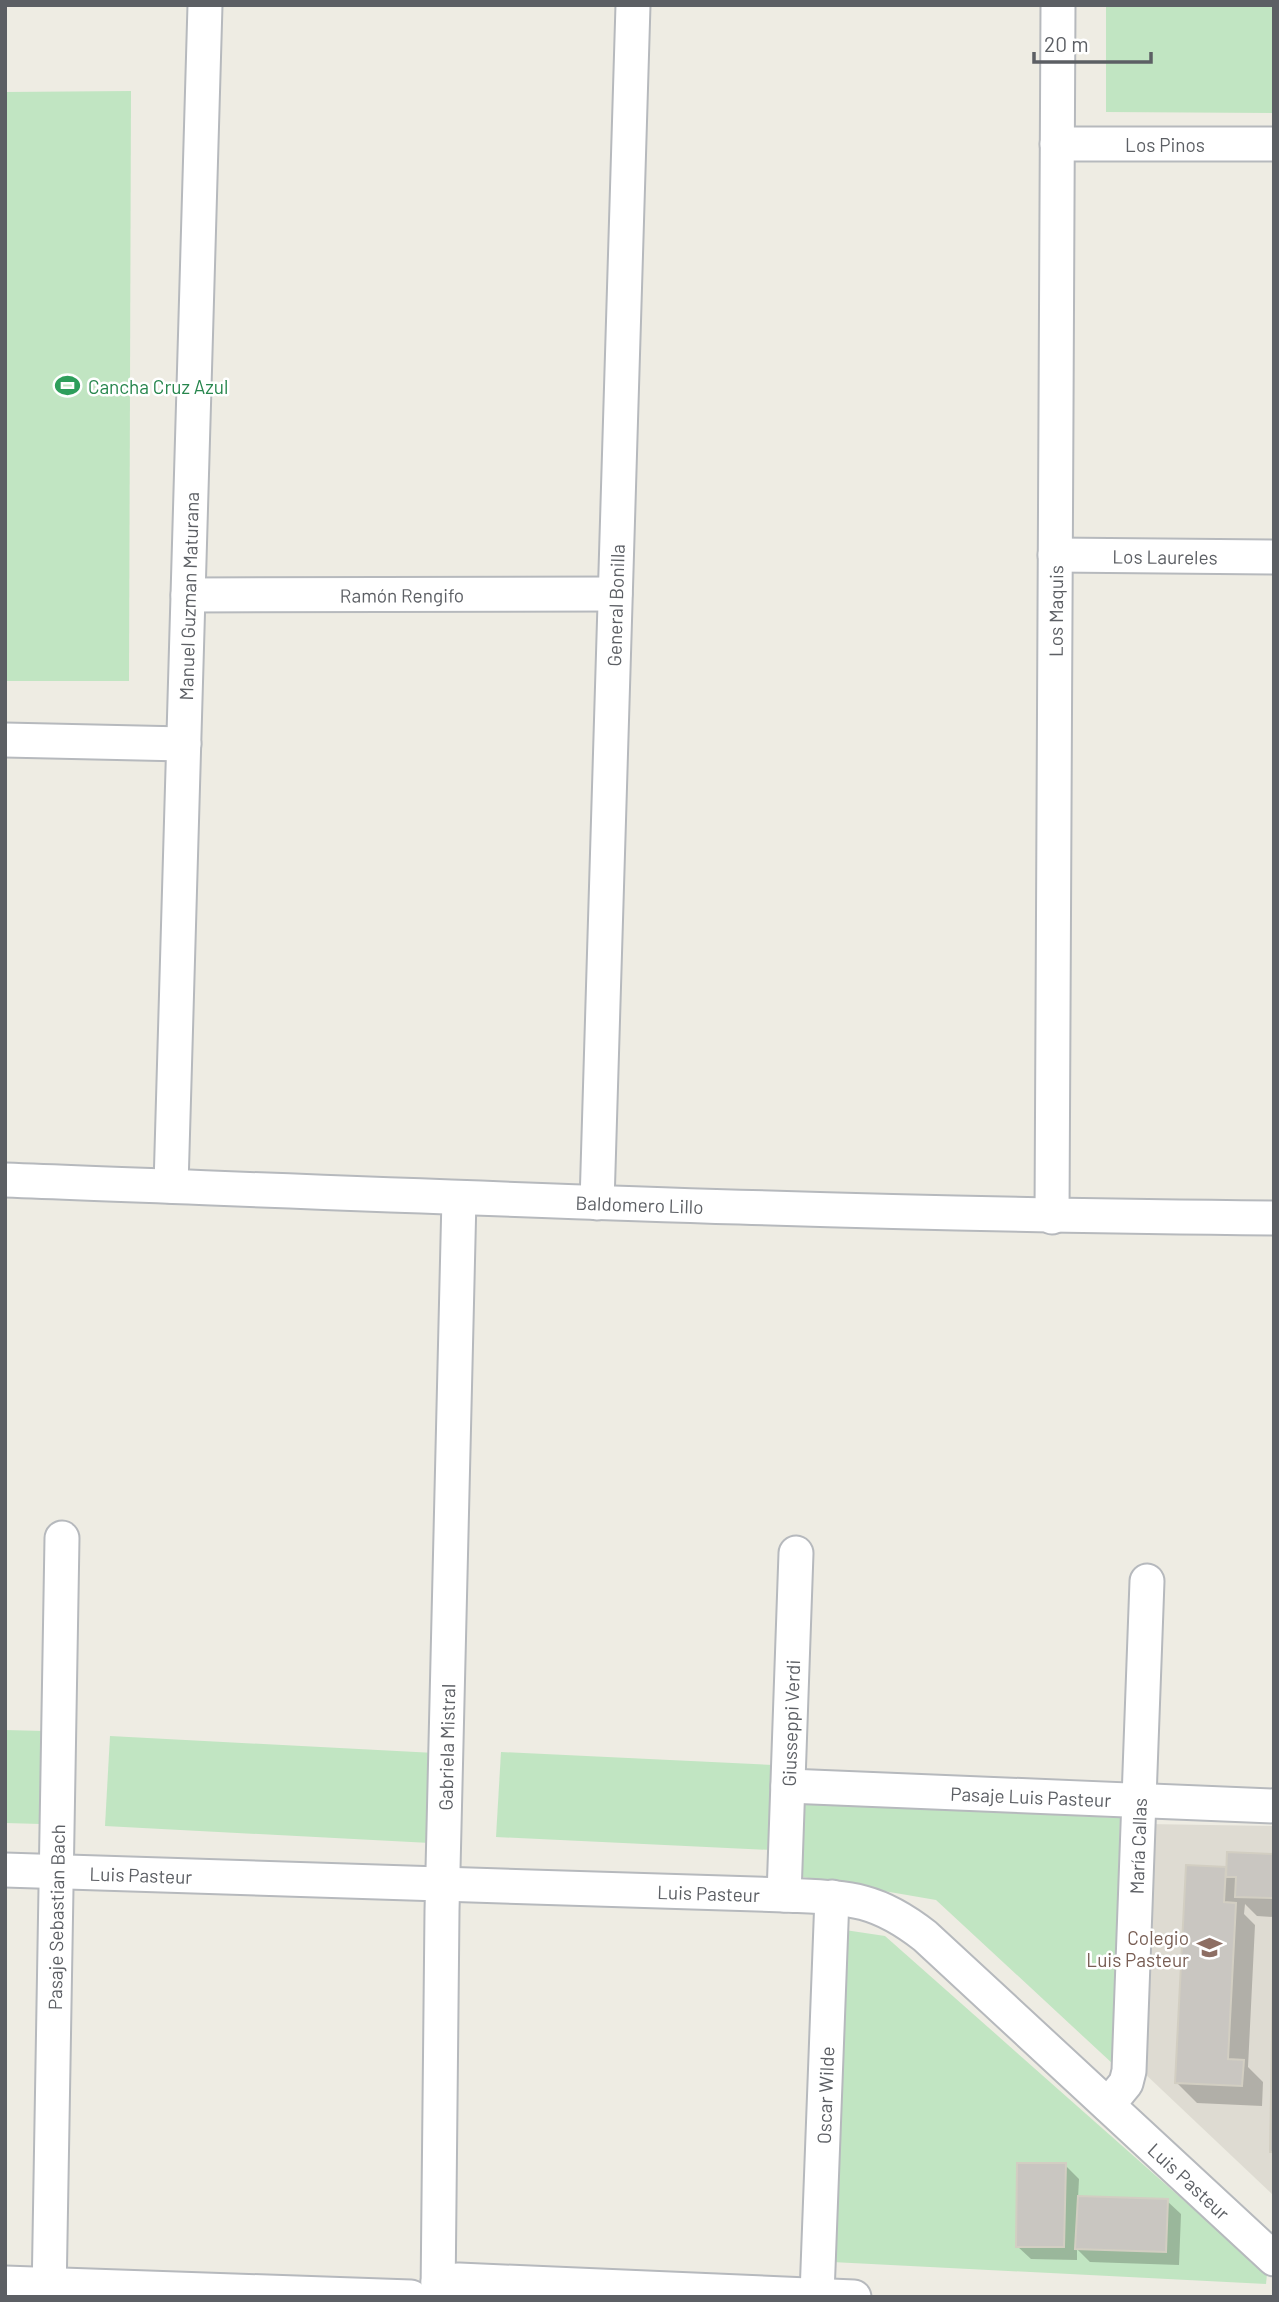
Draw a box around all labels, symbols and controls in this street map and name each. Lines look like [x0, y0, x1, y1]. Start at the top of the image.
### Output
scale bar [1034, 21, 1151, 65]
text: 20 m [1044, 31, 1089, 56]
street label: Los Pinos [1125, 133, 1205, 156]
sports icon: Cancha Cruz Azul [54, 372, 82, 400]
place label: Cancha Cruz Azul [88, 375, 228, 398]
street label: Manuel Guzman Maturana [173, 492, 202, 701]
street label: General Bonilla [602, 544, 628, 667]
street label: Los Laureles [1112, 544, 1218, 568]
street label: Los Maquis [1043, 565, 1067, 657]
street label: Ramón Rengifo [340, 583, 464, 606]
street label: Baldomero Lillo [575, 1190, 704, 1217]
street label: Giusseppi Verdi [776, 1659, 804, 1787]
street label: Gabriela Mistral [433, 1683, 459, 1811]
street label: Pasaje Luis Pasteur [950, 1781, 1112, 1811]
street label: María Callas [1124, 1797, 1151, 1895]
street label: Pasaje Sebastian Bach [42, 1824, 69, 2010]
street label: Luis Pasteur [89, 1861, 193, 1888]
street label: Luis Pasteur [657, 1879, 760, 1906]
place label: Colegio Luis Pasteur [1086, 1926, 1189, 1971]
school or university icon: Colegio Luis Pasteur [1195, 1934, 1223, 1962]
street label: Oscar Wilde [811, 2046, 838, 2144]
street label: Luis Pasteur [1144, 2137, 1235, 2224]

